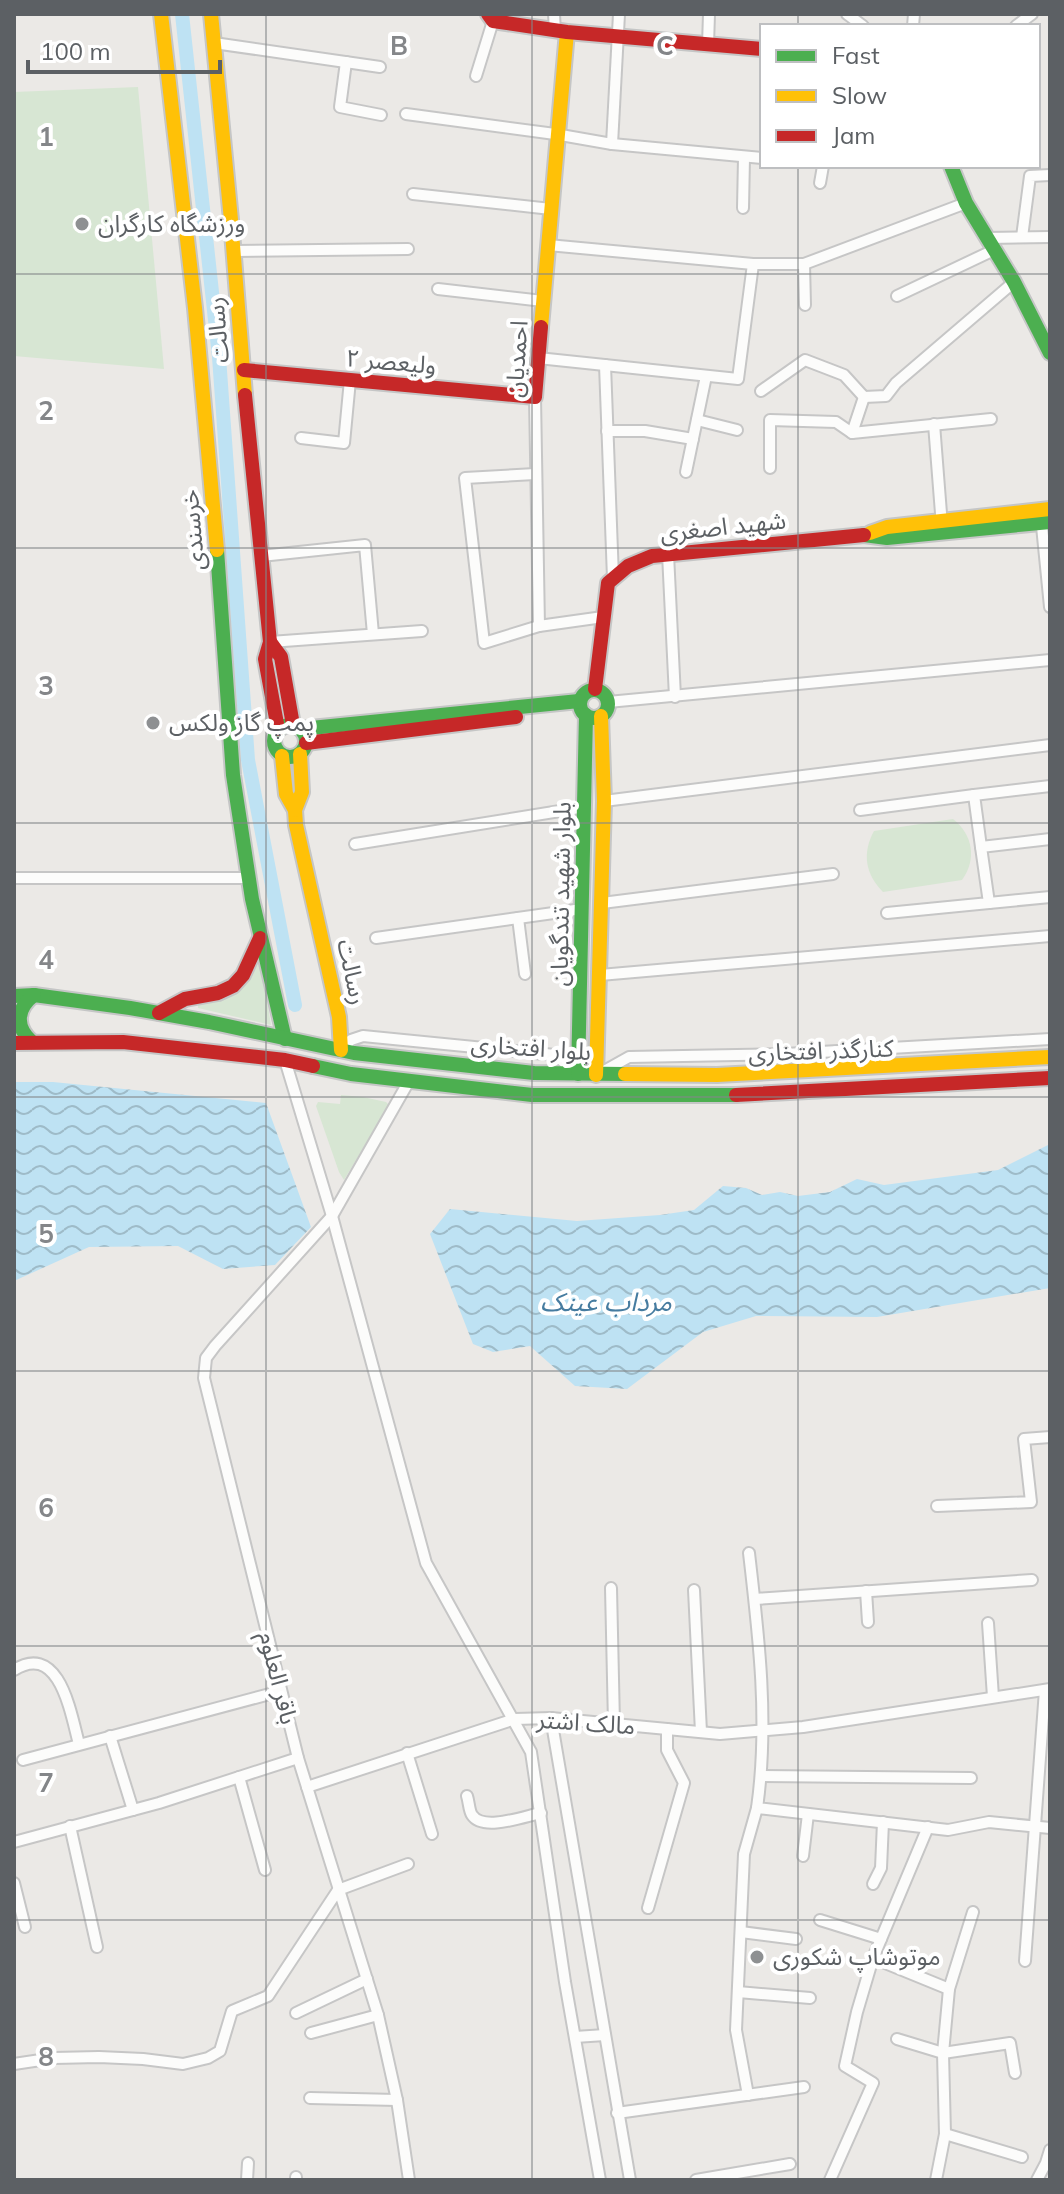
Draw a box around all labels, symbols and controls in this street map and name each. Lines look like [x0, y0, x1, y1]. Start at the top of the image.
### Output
scale bar [28, 24, 220, 74]
legend [760, 24, 1040, 168]
text: B [390, 29, 408, 62]
text: C [656, 29, 674, 62]
text: 100 m [40, 36, 111, 66]
text: Fast [832, 40, 880, 70]
text: Slow [832, 80, 887, 110]
text: 1 [38, 120, 54, 153]
text: Jam [832, 120, 875, 150]
place label: ورزشگاه کارگران [98, 208, 245, 238]
marker: ورزشگاه کارگران [73, 215, 91, 233]
street label: رسالت [199, 296, 235, 364]
street label: احمدیان [498, 319, 534, 398]
street label: ولیعصر ۲ [345, 342, 438, 380]
text: 2 [38, 394, 54, 427]
street label: خرسندی [174, 488, 210, 572]
street label: شهید اصغری [658, 504, 787, 548]
text: 3 [38, 669, 54, 702]
place label: پمپ گاز ولکس [169, 707, 314, 739]
marker: پمپ گاز ولکس [144, 714, 162, 732]
street label: بلوار شهید تندگویان [543, 801, 577, 987]
street label: رسالت [331, 936, 375, 1007]
text: 4 [38, 943, 54, 976]
street label: بلوار افتخاری [470, 1028, 592, 1066]
street label: کنارگذر افتخاری [748, 1032, 895, 1068]
text: 5 [38, 1217, 54, 1250]
water label: مرداب عینک [540, 1285, 672, 1318]
text: 6 [38, 1491, 54, 1524]
street label: باقر العلوم [249, 1628, 305, 1728]
street label: مالک اشتر [535, 1704, 636, 1740]
text: 7 [38, 1766, 54, 1799]
place label: موتوشاپ شکوری [773, 1941, 941, 1973]
marker: موتوشاپ شکوری [748, 1948, 766, 1966]
text: 8 [38, 2040, 54, 2073]

